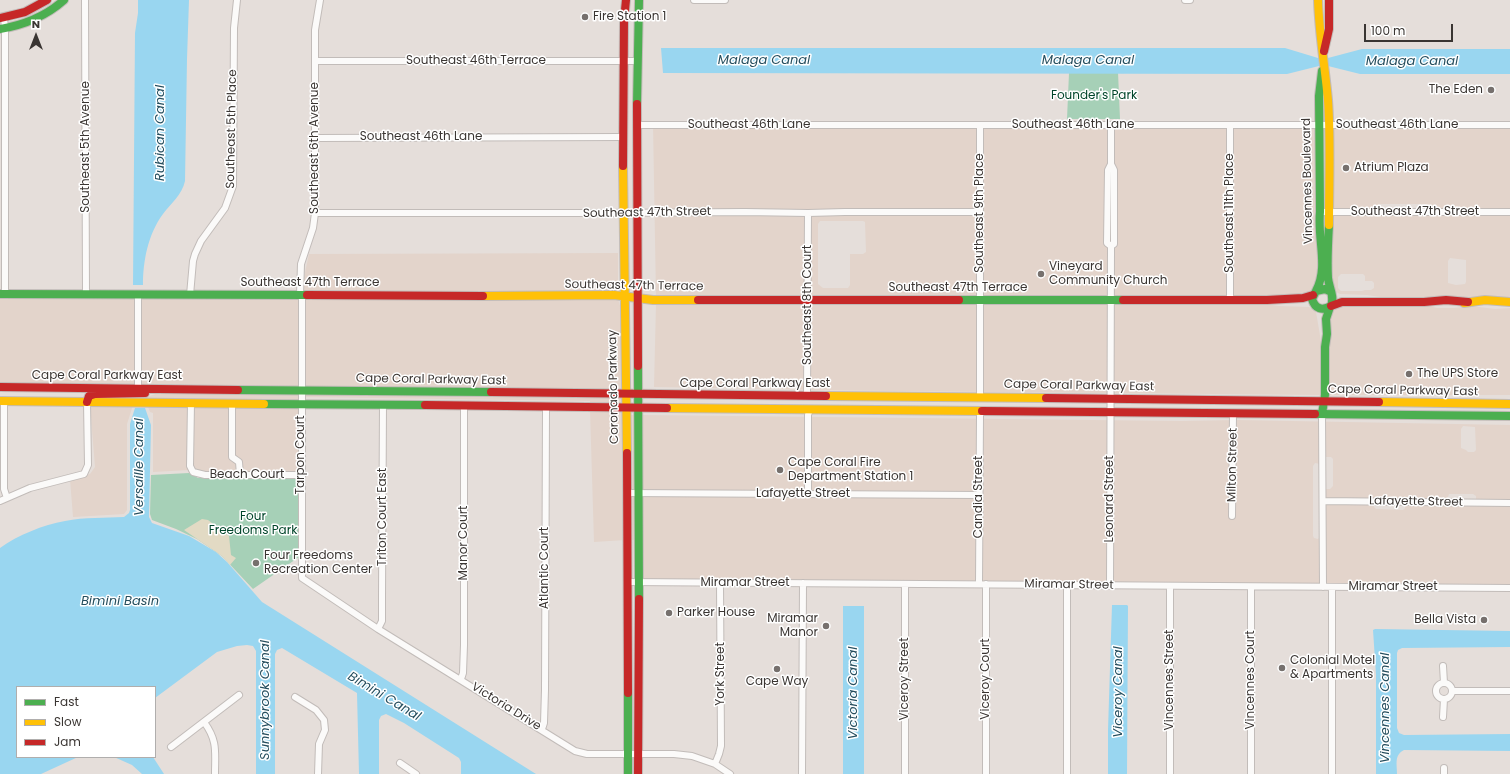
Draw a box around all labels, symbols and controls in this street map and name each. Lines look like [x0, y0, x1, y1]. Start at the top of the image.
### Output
place label: Fire Station 1 [593, 10, 666, 24]
marker: Fire Station 1 [580, 12, 590, 22]
north arrow [16, 16, 56, 56]
text: N [32, 16, 40, 32]
scale bar [1366, 16, 1455, 42]
text: 100 m [1371, 22, 1405, 39]
water label: Malaga Canal [718, 53, 810, 69]
water label: Malaga Canal [1042, 53, 1134, 69]
street label: Southeast 46th Terrace [406, 54, 546, 68]
water label: Malaga Canal [1366, 54, 1458, 70]
street label: Southeast 5th Place [224, 69, 240, 189]
street label: Southeast 5th Avenue [79, 81, 93, 213]
street label: Southeast 6th Avenue [308, 82, 322, 214]
place label: The Eden [1429, 83, 1483, 97]
water label: Rubican Canal [153, 85, 169, 181]
marker: The Eden [1486, 85, 1496, 95]
park label: Founder's Park [1051, 89, 1137, 103]
street label: Southeast 46th Lane [688, 118, 810, 132]
street label: Southeast 46th Lane [1012, 118, 1134, 132]
street label: Vincennes Boulevard [1300, 118, 1316, 244]
street label: Southeast 46th Lane [1336, 118, 1458, 132]
street label: Southeast 46th Lane [360, 130, 482, 144]
street label: Southeast 9th Place [973, 153, 987, 273]
street label: Southeast 11th Place [1223, 153, 1237, 273]
place label: Atrium Plaza [1354, 161, 1429, 175]
marker: Atrium Plaza [1341, 163, 1351, 173]
street label: Southeast 47th Street [583, 205, 711, 221]
street label: Southeast 47th Street [1351, 205, 1479, 219]
street label: Southeast 8th Court [801, 245, 815, 365]
place label: Vineyard Community Church [1049, 260, 1167, 288]
marker: Vineyard Community Church [1036, 269, 1046, 279]
street label: Southeast 47th Terrace [241, 276, 379, 290]
street label: Southeast 47th Terrace [564, 278, 704, 294]
street label: Southeast 47th Terrace [889, 281, 1027, 295]
street label: Coronado Parkway [606, 330, 622, 444]
place label: The UPS Store [1417, 367, 1498, 381]
street label: Cape Coral Parkway East [32, 369, 182, 383]
marker: The UPS Store [1404, 369, 1414, 379]
street label: Cape Coral Parkway East [356, 371, 506, 389]
street label: Cape Coral Parkway East [680, 377, 830, 391]
street label: Cape Coral Parkway East [1004, 377, 1154, 395]
street label: Cape Coral Parkway East [1328, 382, 1478, 400]
street label: Tarpon Court [294, 415, 308, 495]
water label: Versaille Canal [132, 418, 148, 516]
street label: Milton Street [1225, 428, 1241, 502]
street label: Leonard Street [1103, 455, 1117, 543]
place label: Cape Coral Fire Department Station 1 [788, 456, 913, 484]
street label: Candia Street [972, 456, 986, 538]
marker: Cape Coral Fire Department Station 1 [775, 465, 785, 475]
street label: Beach Court [210, 468, 284, 482]
street label: Triton Court East [376, 468, 390, 566]
street label: Lafayette Street [756, 487, 850, 501]
street label: Lafayette Street [1369, 494, 1463, 510]
street label: Manor Court [457, 506, 471, 580]
park label: Four Freedoms Park [209, 510, 297, 538]
street label: Atlantic Court [538, 527, 552, 609]
place label: Four Freedoms Recreation Center [264, 549, 373, 577]
marker: Four Freedoms Recreation Center [251, 558, 261, 568]
street label: Miramar Street [700, 576, 790, 590]
street label: Miramar Street [1024, 577, 1114, 593]
street label: Miramar Street [1348, 580, 1438, 594]
water label: Bimini Basin [81, 594, 159, 610]
place label: Parker House [677, 606, 755, 620]
marker: Parker House [664, 608, 674, 618]
place label: Miramar Manor [767, 612, 818, 640]
place label: Bella Vista [1414, 613, 1476, 627]
marker: Bella Vista [1479, 615, 1489, 625]
marker: Miramar Manor [821, 621, 831, 631]
street label: Vincennes Street [1163, 630, 1177, 730]
street label: Vincennes Court [1244, 630, 1258, 730]
street label: Viceroy Street [898, 637, 912, 721]
street label: Viceroy Court [979, 638, 993, 720]
water label: Sunnybrook Canal [258, 640, 274, 760]
street label: York Street [714, 642, 728, 706]
water label: Viceroy Canal [1111, 646, 1127, 738]
water label: Victoria Canal [846, 647, 862, 739]
water label: Vincennes Canal [1378, 653, 1394, 763]
place label: Colonial Motel & Apartments [1290, 654, 1375, 682]
marker: Colonial Motel & Apartments [1277, 663, 1287, 673]
marker: Cape Way [772, 664, 782, 674]
water label: Bimini Canal [345, 669, 423, 725]
place label: Cape Way [746, 675, 808, 689]
street label: Victoria Drive [469, 680, 543, 734]
legend [16, 686, 156, 758]
text: Fast [54, 693, 79, 710]
text: Slow [54, 713, 82, 730]
text: Jam [54, 733, 81, 750]

